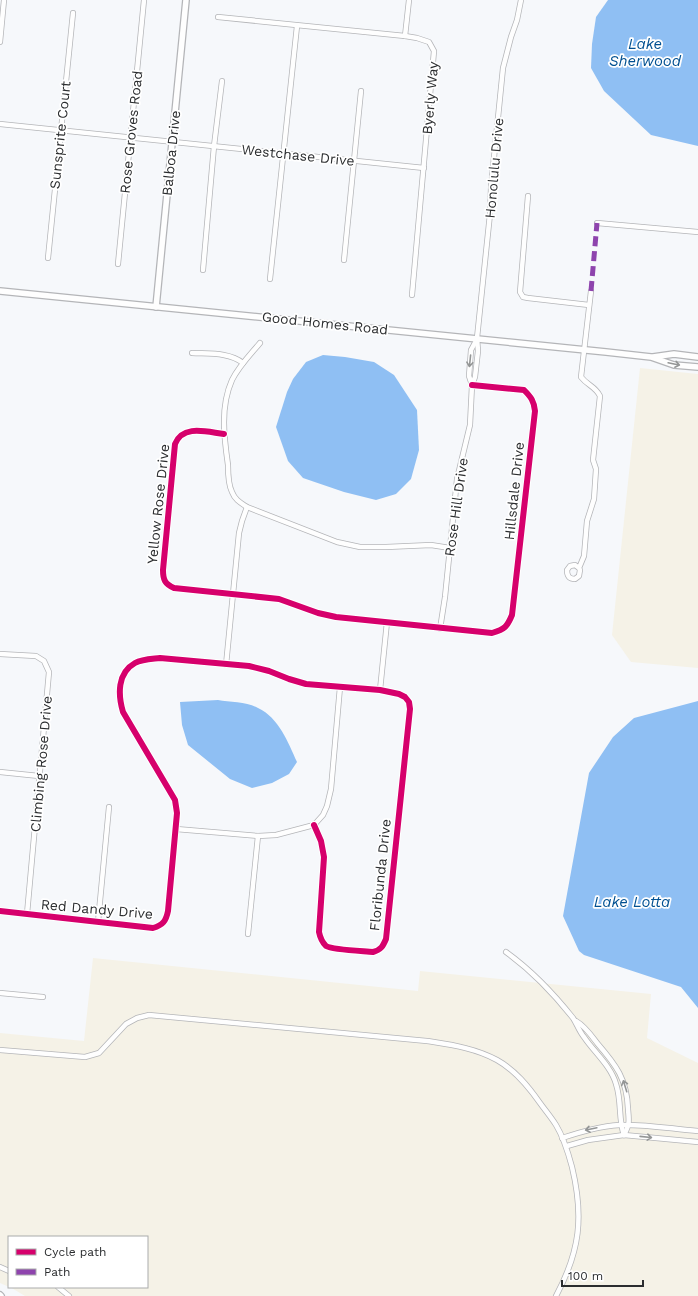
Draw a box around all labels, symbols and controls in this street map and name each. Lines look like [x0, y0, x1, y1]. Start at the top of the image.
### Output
water label: Lake Sherwood [609, 35, 682, 70]
street label: Byerly Way [419, 60, 441, 135]
street label: Rose Groves Road [117, 70, 145, 194]
street label: Sunsprite Court [46, 80, 74, 190]
street label: Balboa Drive [159, 110, 183, 196]
street label: Honolulu Drive [482, 117, 506, 219]
street label: Westchase Drive [241, 141, 355, 169]
street label: Good Homes Road [261, 308, 389, 338]
one-way arrow [466, 354, 474, 367]
one-way arrow [667, 361, 680, 369]
street label: Hillsdale Drive [501, 441, 527, 541]
street label: Yellow Rose Drive [144, 443, 172, 565]
street label: Rose Hill Drive [441, 457, 471, 557]
street label: Climbing Rose Drive [27, 695, 55, 833]
street label: Floribunda Drive [366, 818, 394, 932]
water label: Lake Lotta [594, 893, 670, 911]
street label: Red Dandy Drive [40, 896, 154, 922]
one-way arrow [621, 1080, 628, 1093]
one-way arrow [584, 1126, 597, 1134]
one-way arrow [639, 1133, 652, 1140]
legend [8, 1236, 148, 1288]
text: Cycle path [44, 1245, 106, 1259]
scale bar [562, 1262, 643, 1288]
text: Path [44, 1265, 70, 1279]
text: 100 m [568, 1269, 603, 1283]

